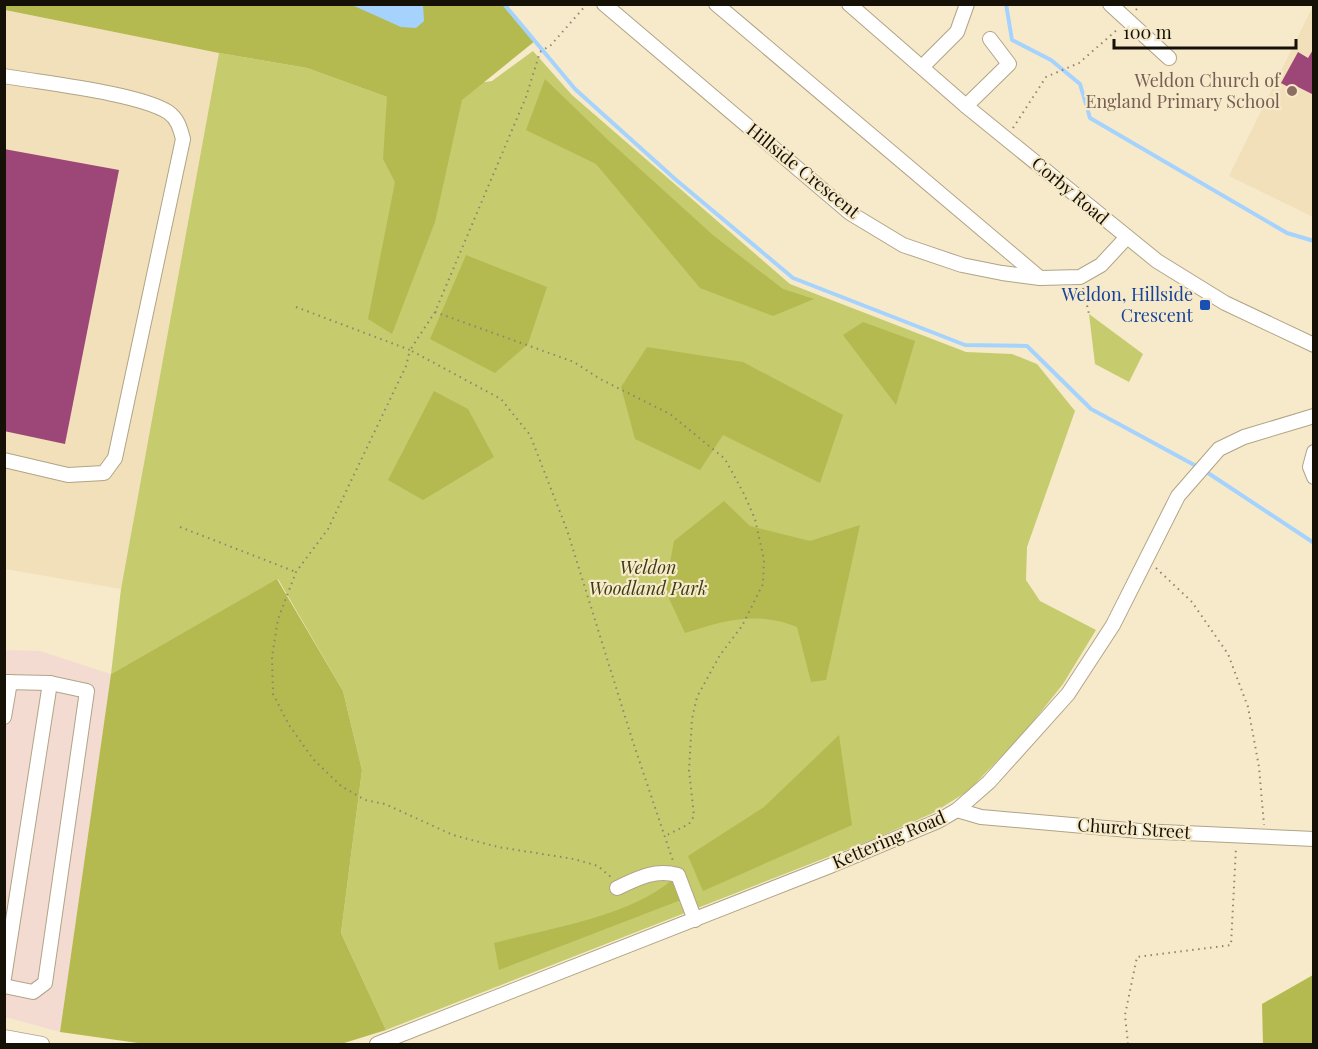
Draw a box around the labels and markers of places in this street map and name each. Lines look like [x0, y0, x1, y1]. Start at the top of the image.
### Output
place label: Weldon Church of England Primary School [1086, 68, 1282, 113]
marker: Weldon Church of England Primary School [1285, 84, 1299, 98]
place label: Weldon, Hillside Crescent [1061, 282, 1194, 327]
marker: Weldon, Hillside Crescent [1198, 298, 1212, 312]

